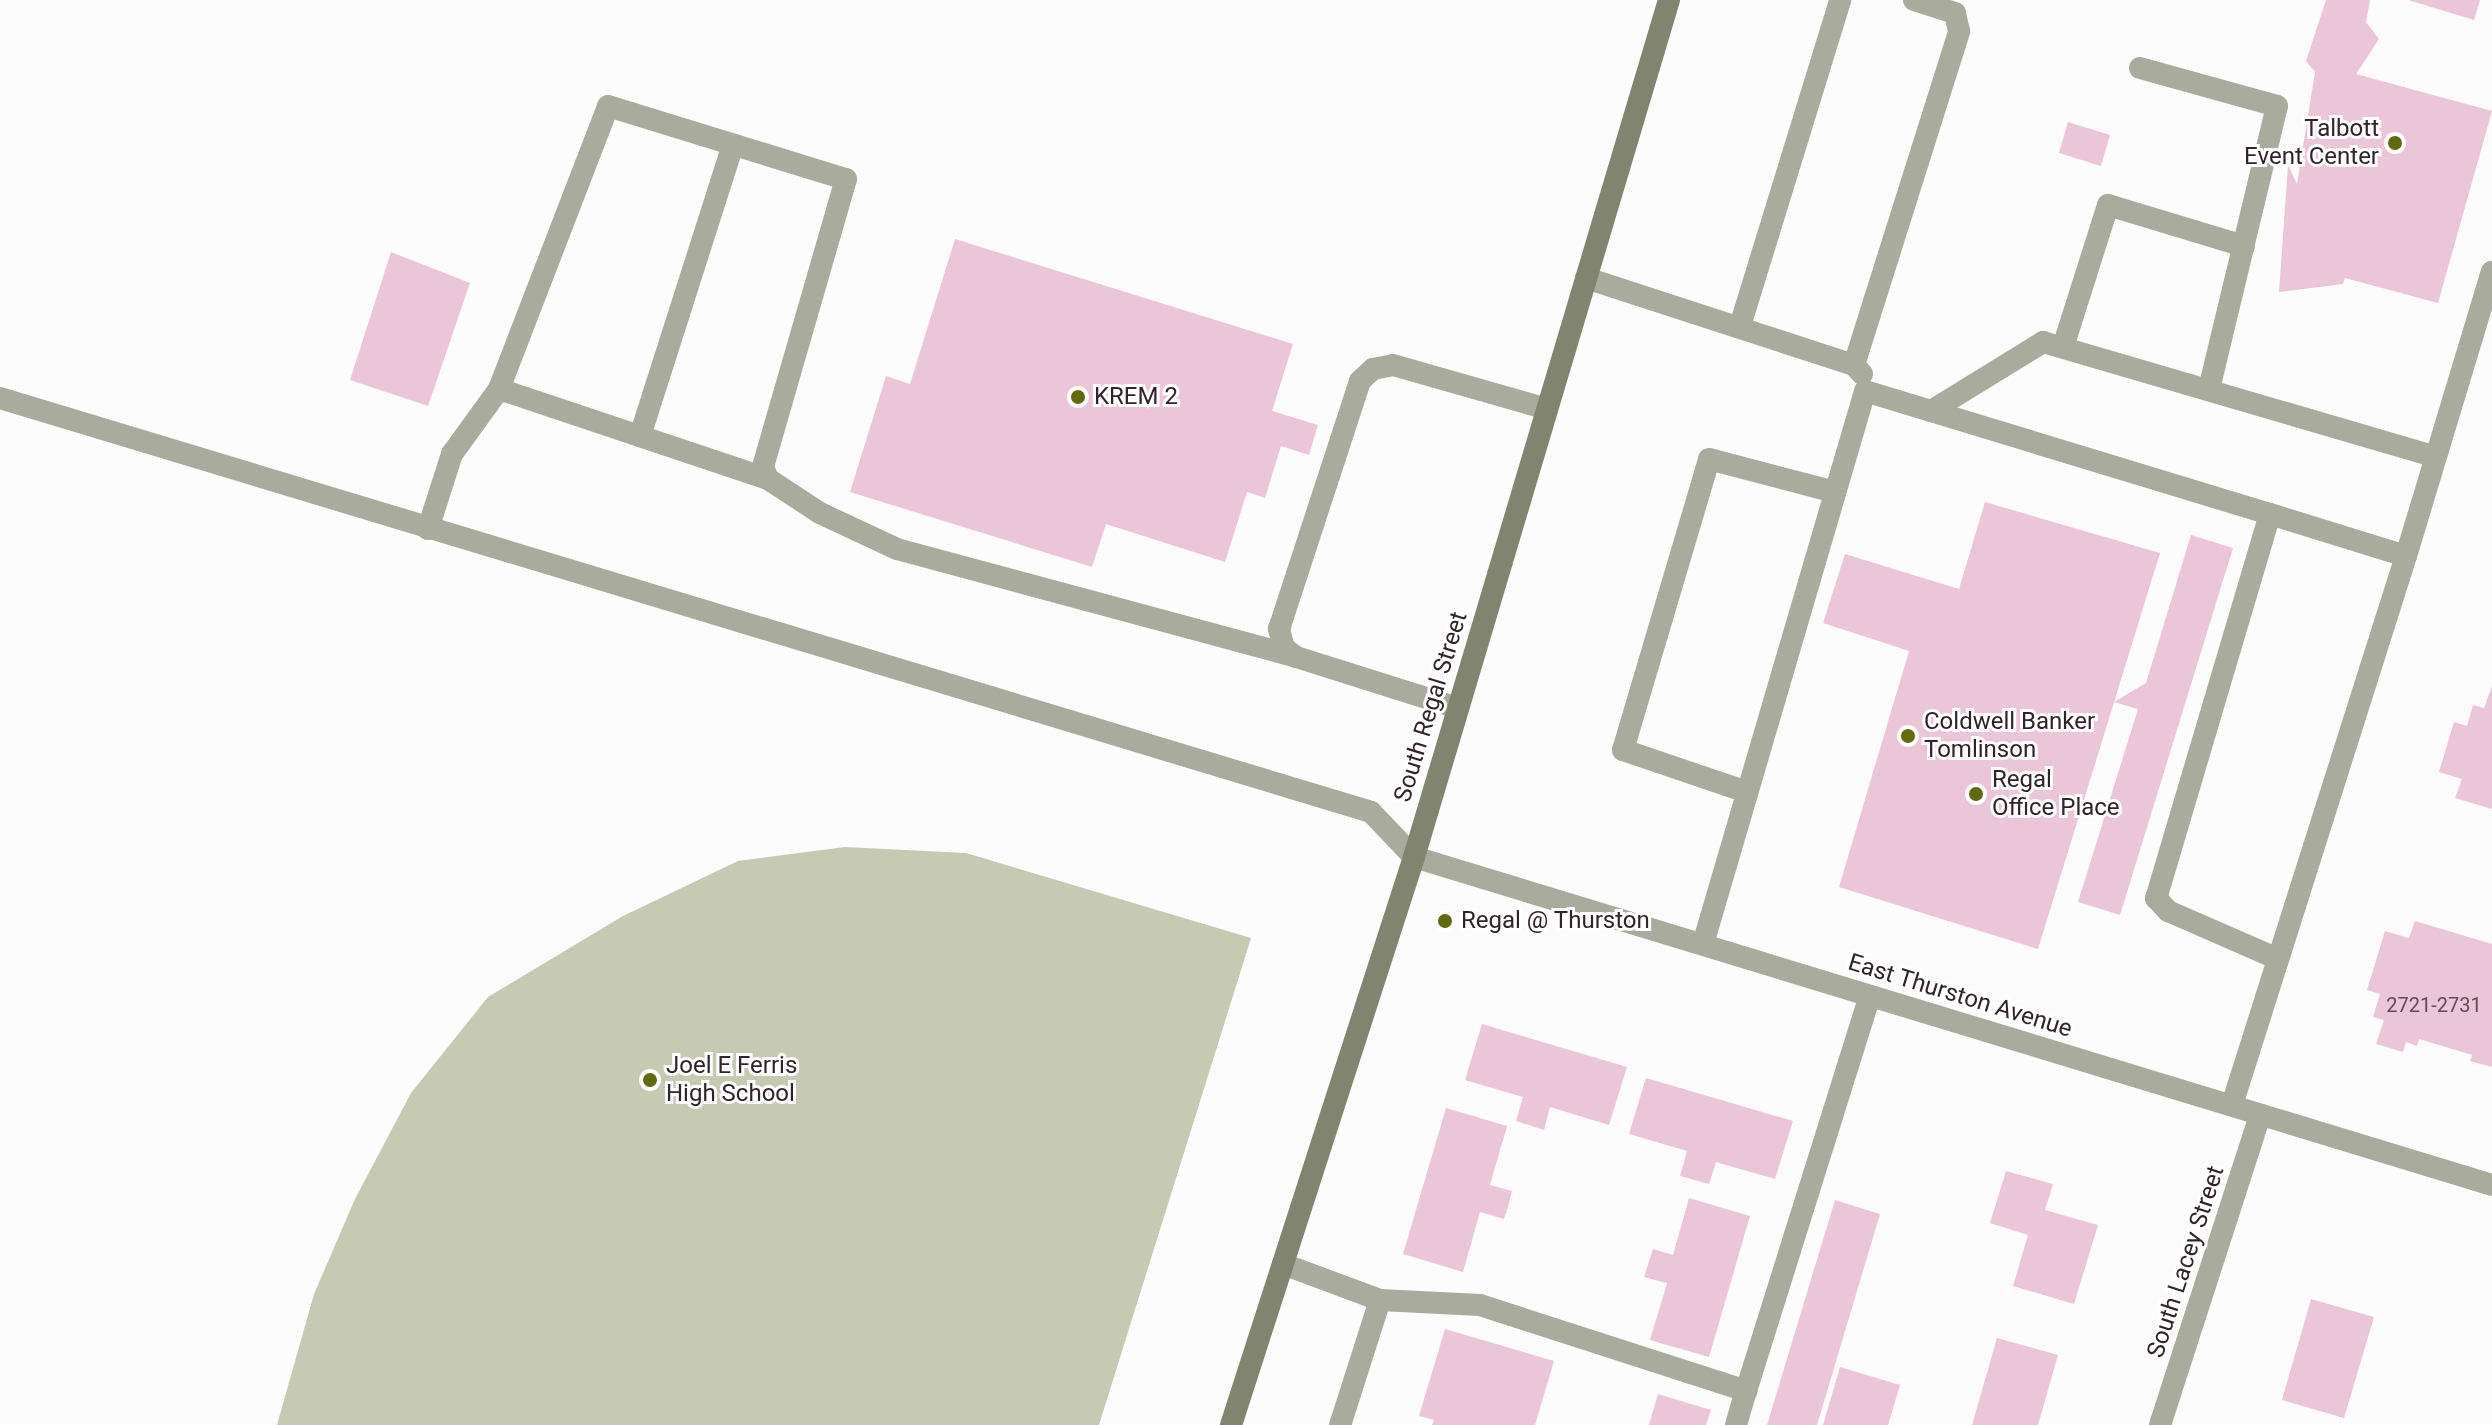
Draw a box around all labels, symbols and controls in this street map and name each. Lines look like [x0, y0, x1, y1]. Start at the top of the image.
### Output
place label: Talbott Event Center [2244, 115, 2379, 171]
marker: Talbott Event Center [2386, 134, 2404, 152]
place label: KREM 2 [1094, 383, 1178, 411]
marker: KREM 2 [1069, 388, 1087, 406]
street label: South Regal Street [1388, 608, 1474, 806]
place label: Coldwell Banker Tomlinson [1924, 708, 2095, 764]
marker: Coldwell Banker Tomlinson [1899, 727, 1917, 745]
place label: Regal Office Place [1992, 766, 2120, 822]
marker: Regal Office Place [1967, 785, 1985, 803]
place label: Regal @ Thurston [1461, 907, 1650, 935]
marker: Regal @ Thurston [1436, 912, 1454, 930]
street label: East Thurston Avenue [1844, 948, 2076, 1044]
house number: 2721-2731 [2386, 993, 2482, 1017]
place label: Joel E Ferris High School [666, 1052, 797, 1108]
marker: Joel E Ferris High School [641, 1071, 659, 1089]
street label: South Lacey Street [2141, 1162, 2231, 1362]

